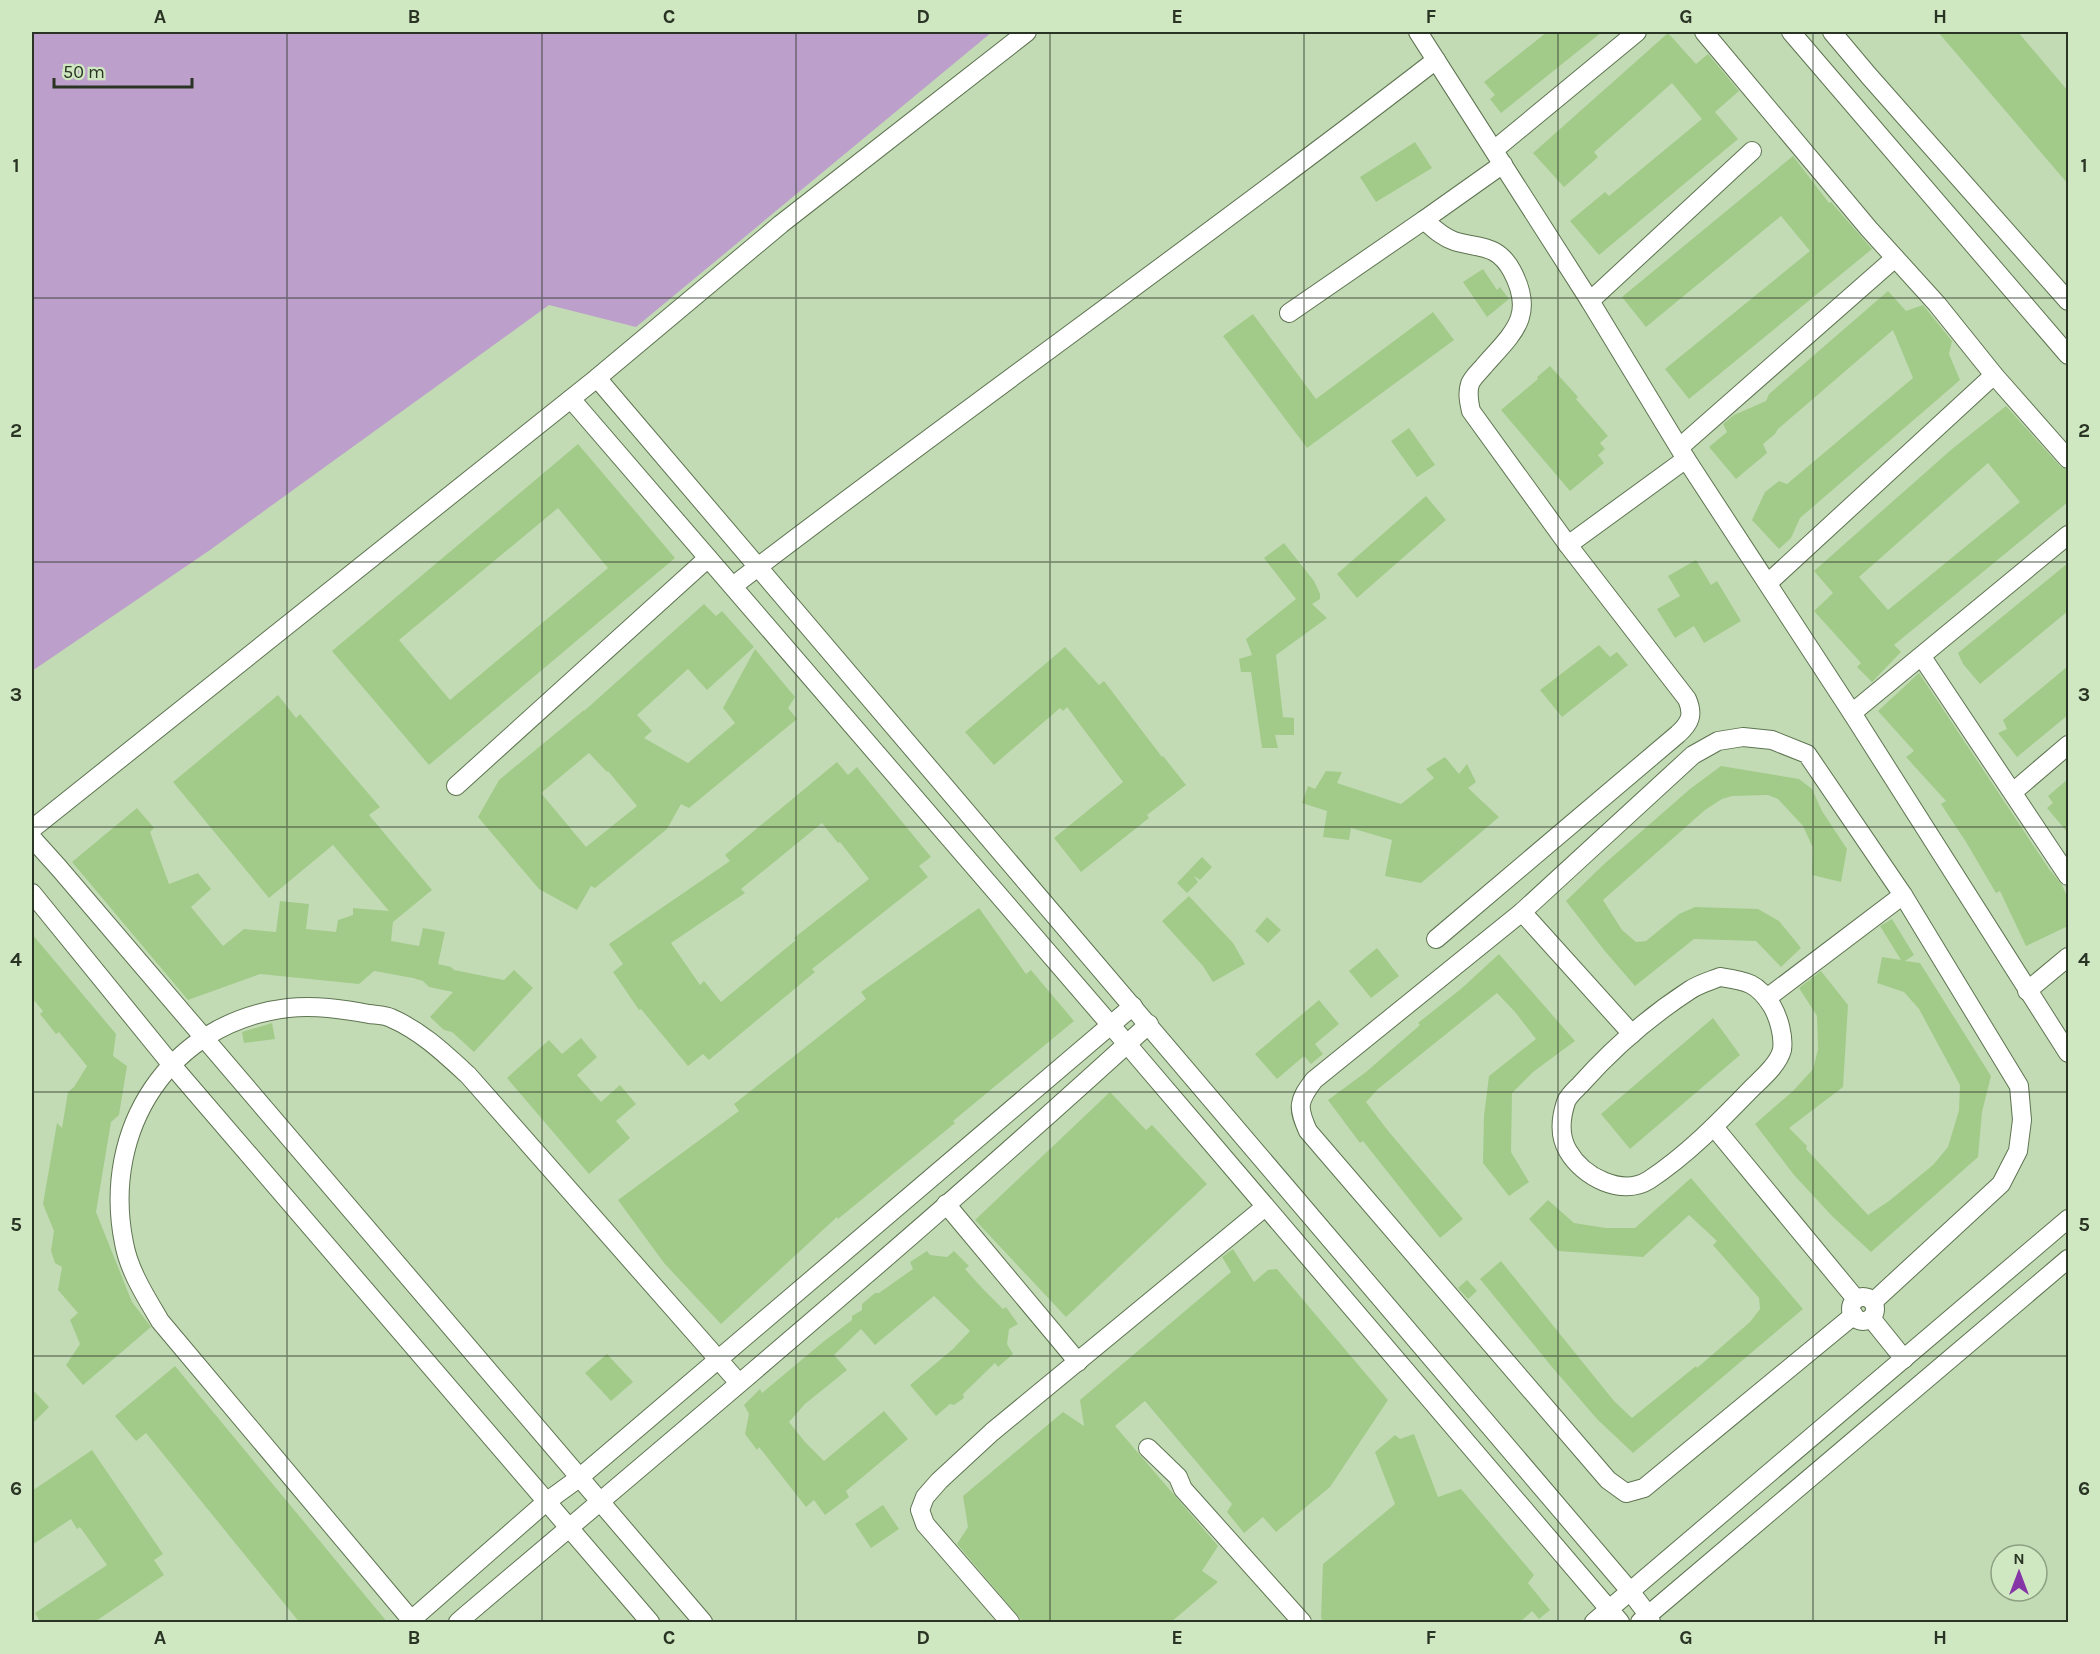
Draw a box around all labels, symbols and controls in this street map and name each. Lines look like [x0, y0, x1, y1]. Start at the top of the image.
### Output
text: A [154, 5, 167, 28]
text: B [408, 5, 420, 28]
text: C [663, 5, 675, 28]
text: D [916, 5, 930, 28]
text: E [1171, 5, 1183, 28]
text: F [1426, 5, 1437, 28]
text: G [1679, 5, 1693, 28]
text: H [1933, 5, 1947, 28]
scale bar [54, 51, 192, 89]
text: 50 m [63, 61, 105, 83]
text: 1 [12, 154, 20, 177]
text: 1 [2080, 154, 2088, 177]
text: 2 [10, 419, 22, 442]
text: 2 [2078, 419, 2090, 442]
text: 3 [10, 683, 22, 706]
text: 3 [2078, 683, 2090, 706]
text: 4 [10, 948, 22, 971]
text: 4 [2078, 948, 2090, 971]
text: 5 [10, 1213, 22, 1236]
text: 5 [2078, 1213, 2090, 1236]
text: 6 [10, 1477, 22, 1500]
text: 6 [2078, 1477, 2090, 1500]
north arrow [1989, 1543, 2049, 1603]
text: N [2013, 1549, 2025, 1568]
text: A [154, 1626, 167, 1649]
text: B [408, 1626, 420, 1649]
text: C [663, 1626, 675, 1649]
text: D [916, 1626, 930, 1649]
text: E [1171, 1626, 1183, 1649]
text: F [1426, 1626, 1437, 1649]
text: G [1679, 1626, 1693, 1649]
text: H [1933, 1626, 1947, 1649]

